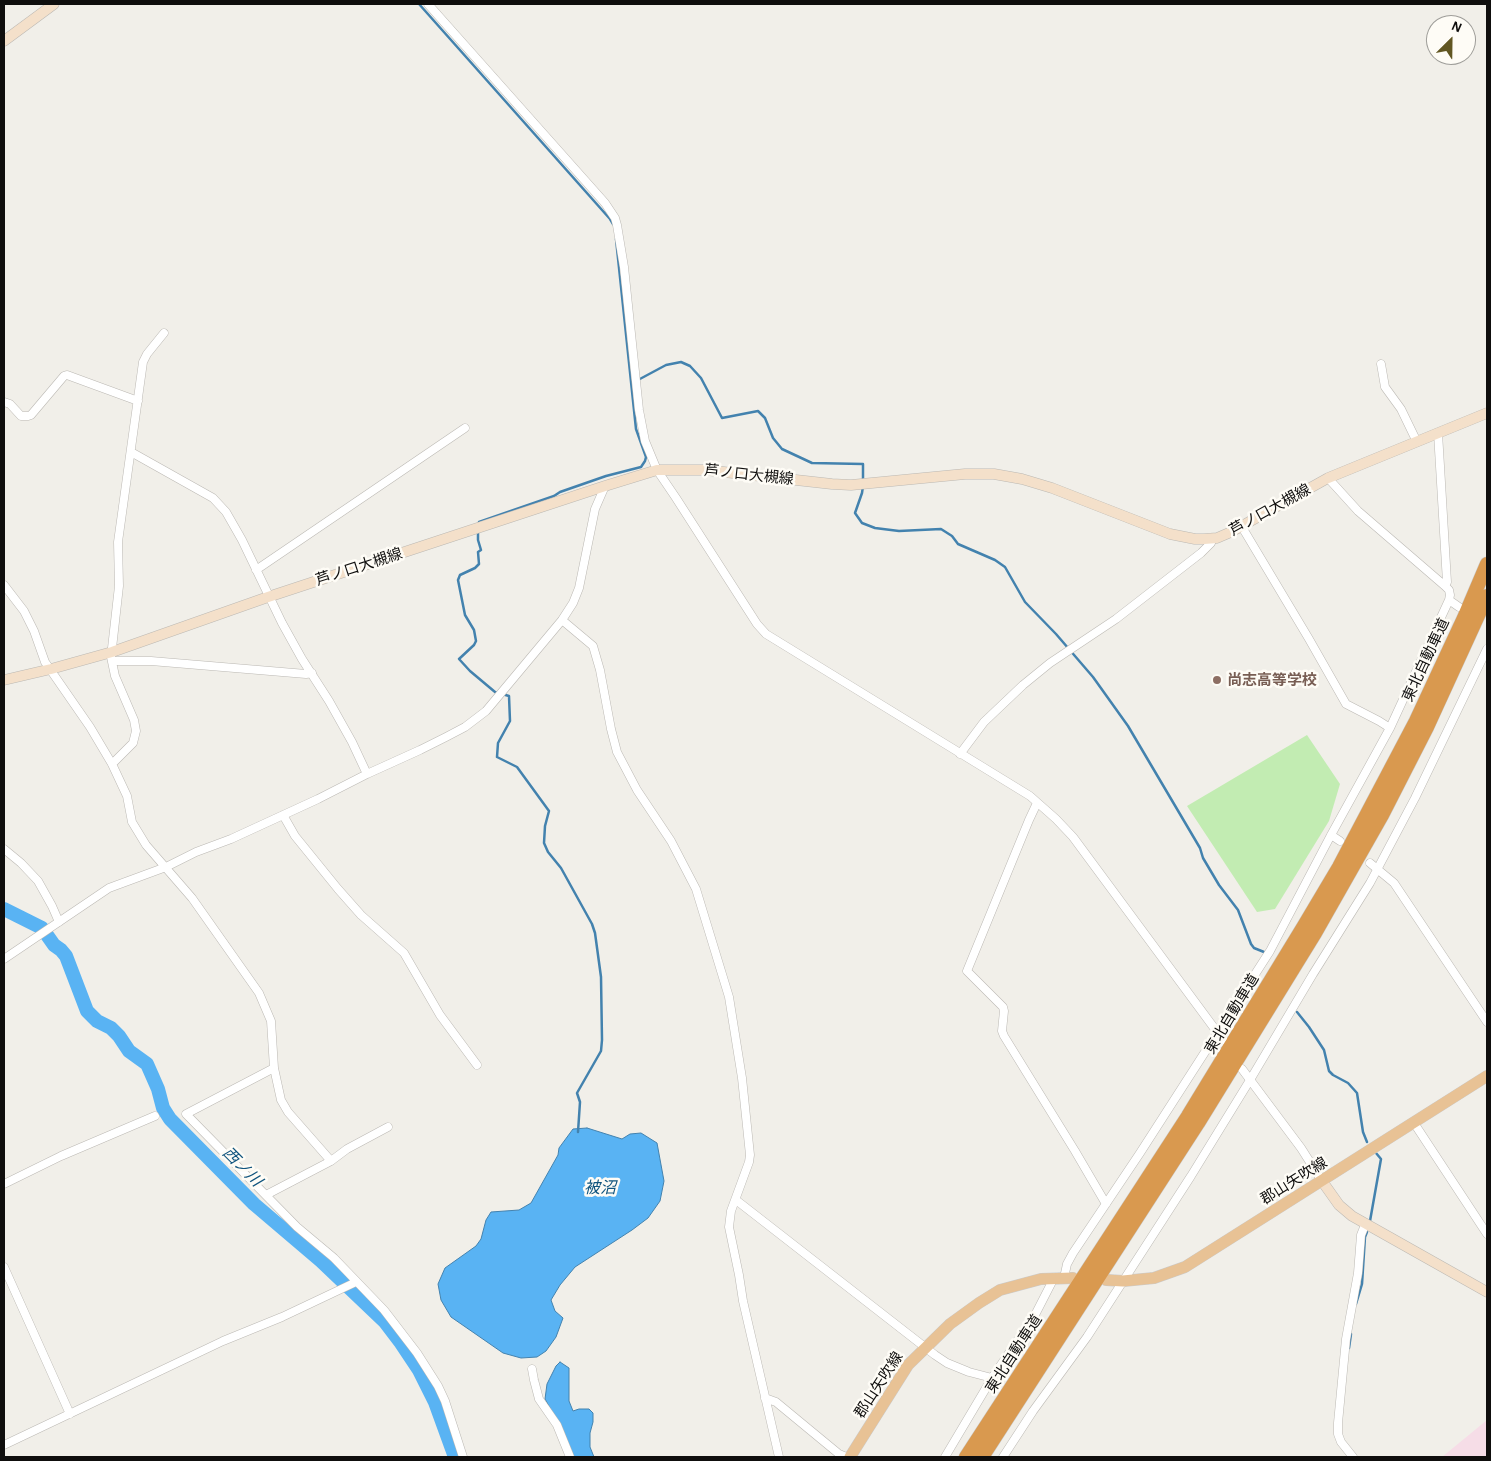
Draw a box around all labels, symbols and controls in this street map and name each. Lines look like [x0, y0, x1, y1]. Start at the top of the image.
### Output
north arrow [1426, 15, 1476, 65]
text: N [1449, 19, 1464, 35]
street label: 芦ノ口大槻線 [703, 461, 795, 489]
street label: 芦ノ口大槻線 [1226, 480, 1314, 540]
street label: 芦ノ口大槻線 [313, 545, 405, 589]
street label: 東北自動車道 [1399, 615, 1453, 705]
place label: 尚志高等学校 [1227, 671, 1317, 689]
marker: 尚志高等学校 [1211, 674, 1223, 686]
street label: 東北自動車道 [1201, 971, 1263, 1057]
water label: 西ノ川 [218, 1143, 266, 1191]
street label: 郡山矢吹線 [1257, 1153, 1331, 1209]
water label: 被沼 [584, 1178, 616, 1198]
street label: 東北自動車道 [982, 1311, 1046, 1397]
street label: 郡山矢吹線 [851, 1349, 907, 1421]

